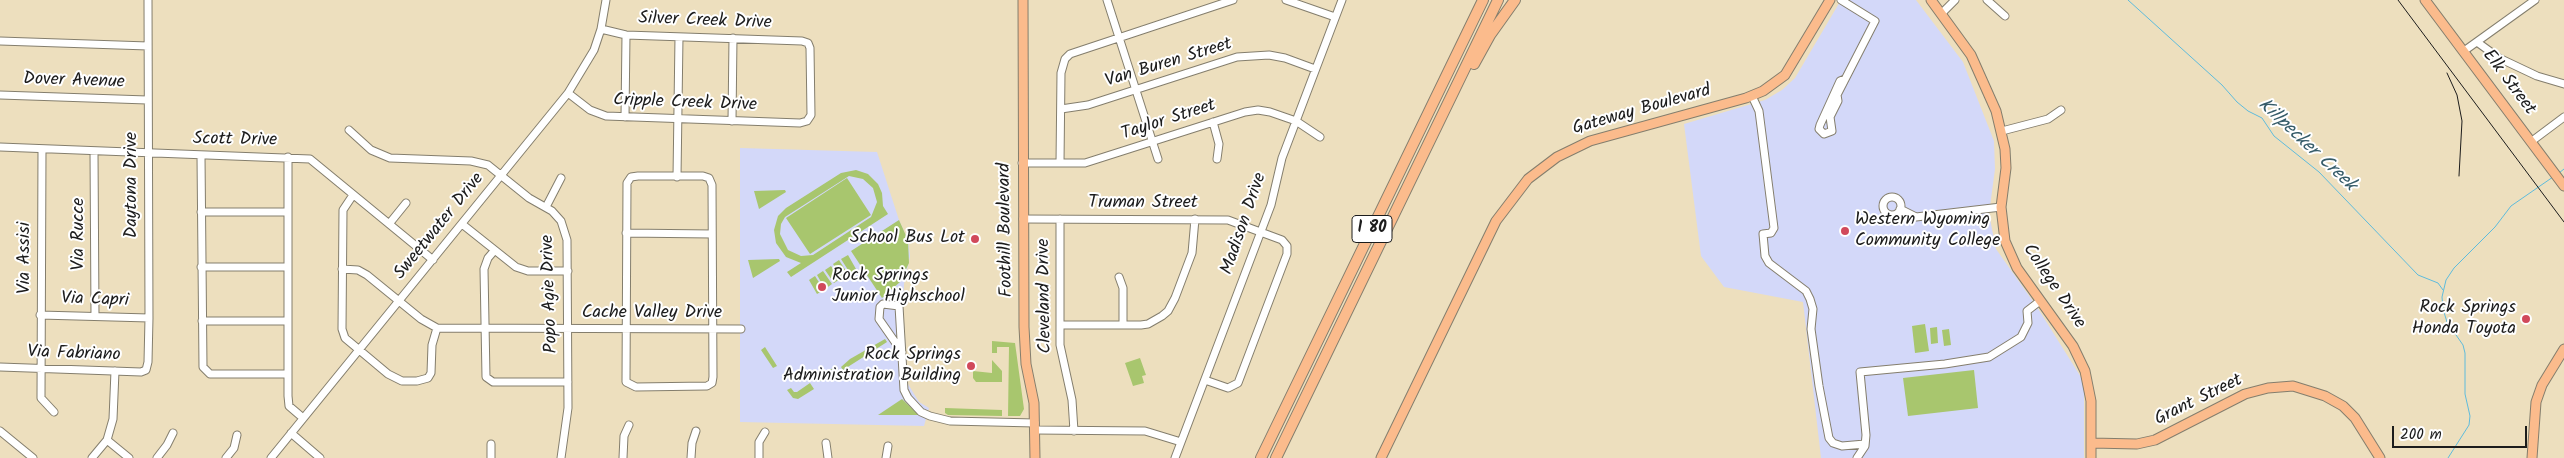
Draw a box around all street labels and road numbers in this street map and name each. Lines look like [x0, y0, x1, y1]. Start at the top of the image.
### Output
street label: Silver Creek Drive [638, 9, 772, 35]
street label: Van Buren Street [1103, 34, 1235, 94]
street label: Elk Street [2476, 46, 2540, 120]
street label: Dover Avenue [23, 69, 125, 95]
street label: Gateway Boulevard [1571, 81, 1713, 141]
street label: Cripple Creek Drive [613, 91, 757, 117]
street label: Taylor Street [1119, 96, 1219, 146]
street label: Scott Drive [193, 129, 277, 153]
street label: Daytona Drive [122, 132, 144, 238]
street label: Foothill Boulevard [995, 163, 1019, 297]
street label: Sweetwater Drive [390, 169, 490, 285]
street label: Madison Drive [1218, 170, 1272, 278]
street label: Truman Street [1088, 193, 1198, 215]
street label: Via Rucce [69, 198, 91, 270]
road number: I 80 [1352, 215, 1392, 242]
street label: Via Assisi [15, 222, 37, 294]
street label: Popo Agie Drive [538, 234, 564, 354]
street label: Cleveland Drive [1034, 238, 1058, 354]
street label: College Drive [2017, 241, 2089, 333]
street label: Via Capri [61, 289, 129, 313]
street label: Cache Valley Drive [582, 303, 722, 325]
street label: Via Fabriano [27, 343, 121, 367]
street label: Grant Street [2152, 371, 2246, 431]

